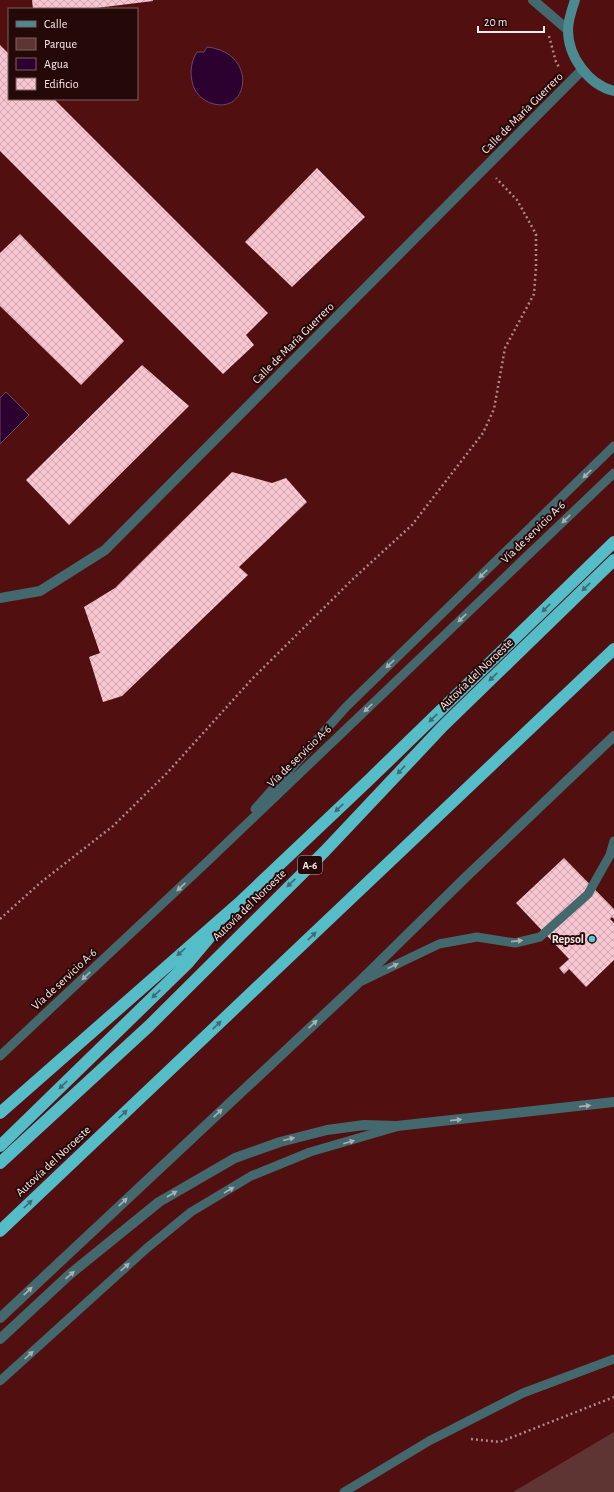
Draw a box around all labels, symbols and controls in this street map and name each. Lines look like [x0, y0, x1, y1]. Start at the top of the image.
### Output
legend [8, 8, 138, 100]
scale bar [478, 8, 544, 34]
text: 20 m [484, 16, 507, 28]
text: Calle [44, 18, 67, 30]
text: Parque [44, 38, 77, 50]
text: Agua [44, 58, 69, 70]
street label: Calle de María Guerrero [479, 70, 565, 156]
text: Edificio [44, 78, 79, 90]
street label: Calle de María Guerrero [250, 300, 336, 386]
one-way arrow [582, 469, 591, 478]
street label: Vía de servicio A-6 [499, 498, 568, 565]
one-way arrow [561, 514, 571, 524]
one-way arrow [478, 569, 488, 579]
one-way arrow [581, 582, 591, 592]
one-way arrow [541, 603, 551, 613]
one-way arrow [457, 614, 467, 623]
street label: Autovía del Noroeste [437, 636, 515, 712]
one-way arrow [385, 659, 395, 669]
one-way arrow [488, 673, 498, 682]
one-way arrow [363, 703, 373, 713]
one-way arrow [428, 713, 438, 723]
street label: Vía de servicio A-6 [265, 722, 334, 789]
one-way arrow [396, 765, 406, 775]
one-way arrow [334, 803, 344, 813]
road number: A-6 [298, 856, 322, 874]
street label: Autovía del Noroeste [210, 867, 288, 943]
one-way arrow [286, 879, 296, 888]
one-way arrow [176, 882, 186, 891]
one-way arrow [307, 931, 317, 941]
place label: Repsol [552, 933, 584, 945]
marker: Repsol [587, 934, 597, 944]
one-way arrow [511, 938, 523, 945]
street label: Vía de servicio A-6 [29, 946, 99, 1012]
one-way arrow [176, 948, 186, 957]
one-way arrow [387, 963, 398, 969]
one-way arrow [81, 971, 91, 980]
one-way arrow [151, 989, 161, 999]
one-way arrow [212, 1020, 222, 1030]
one-way arrow [308, 1020, 318, 1029]
one-way arrow [58, 1080, 68, 1090]
one-way arrow [579, 1102, 591, 1109]
one-way arrow [213, 1109, 223, 1118]
one-way arrow [118, 1110, 128, 1119]
one-way arrow [450, 1117, 462, 1123]
street label: Autovía del Noroeste [13, 1124, 93, 1198]
one-way arrow [283, 1136, 295, 1142]
one-way arrow [343, 1138, 355, 1144]
one-way arrow [223, 1186, 235, 1193]
one-way arrow [166, 1191, 178, 1198]
one-way arrow [118, 1197, 128, 1207]
one-way arrow [23, 1199, 33, 1209]
one-way arrow [120, 1263, 130, 1272]
one-way arrow [65, 1270, 76, 1279]
one-way arrow [24, 1287, 33, 1296]
one-way arrow [24, 1350, 34, 1359]

